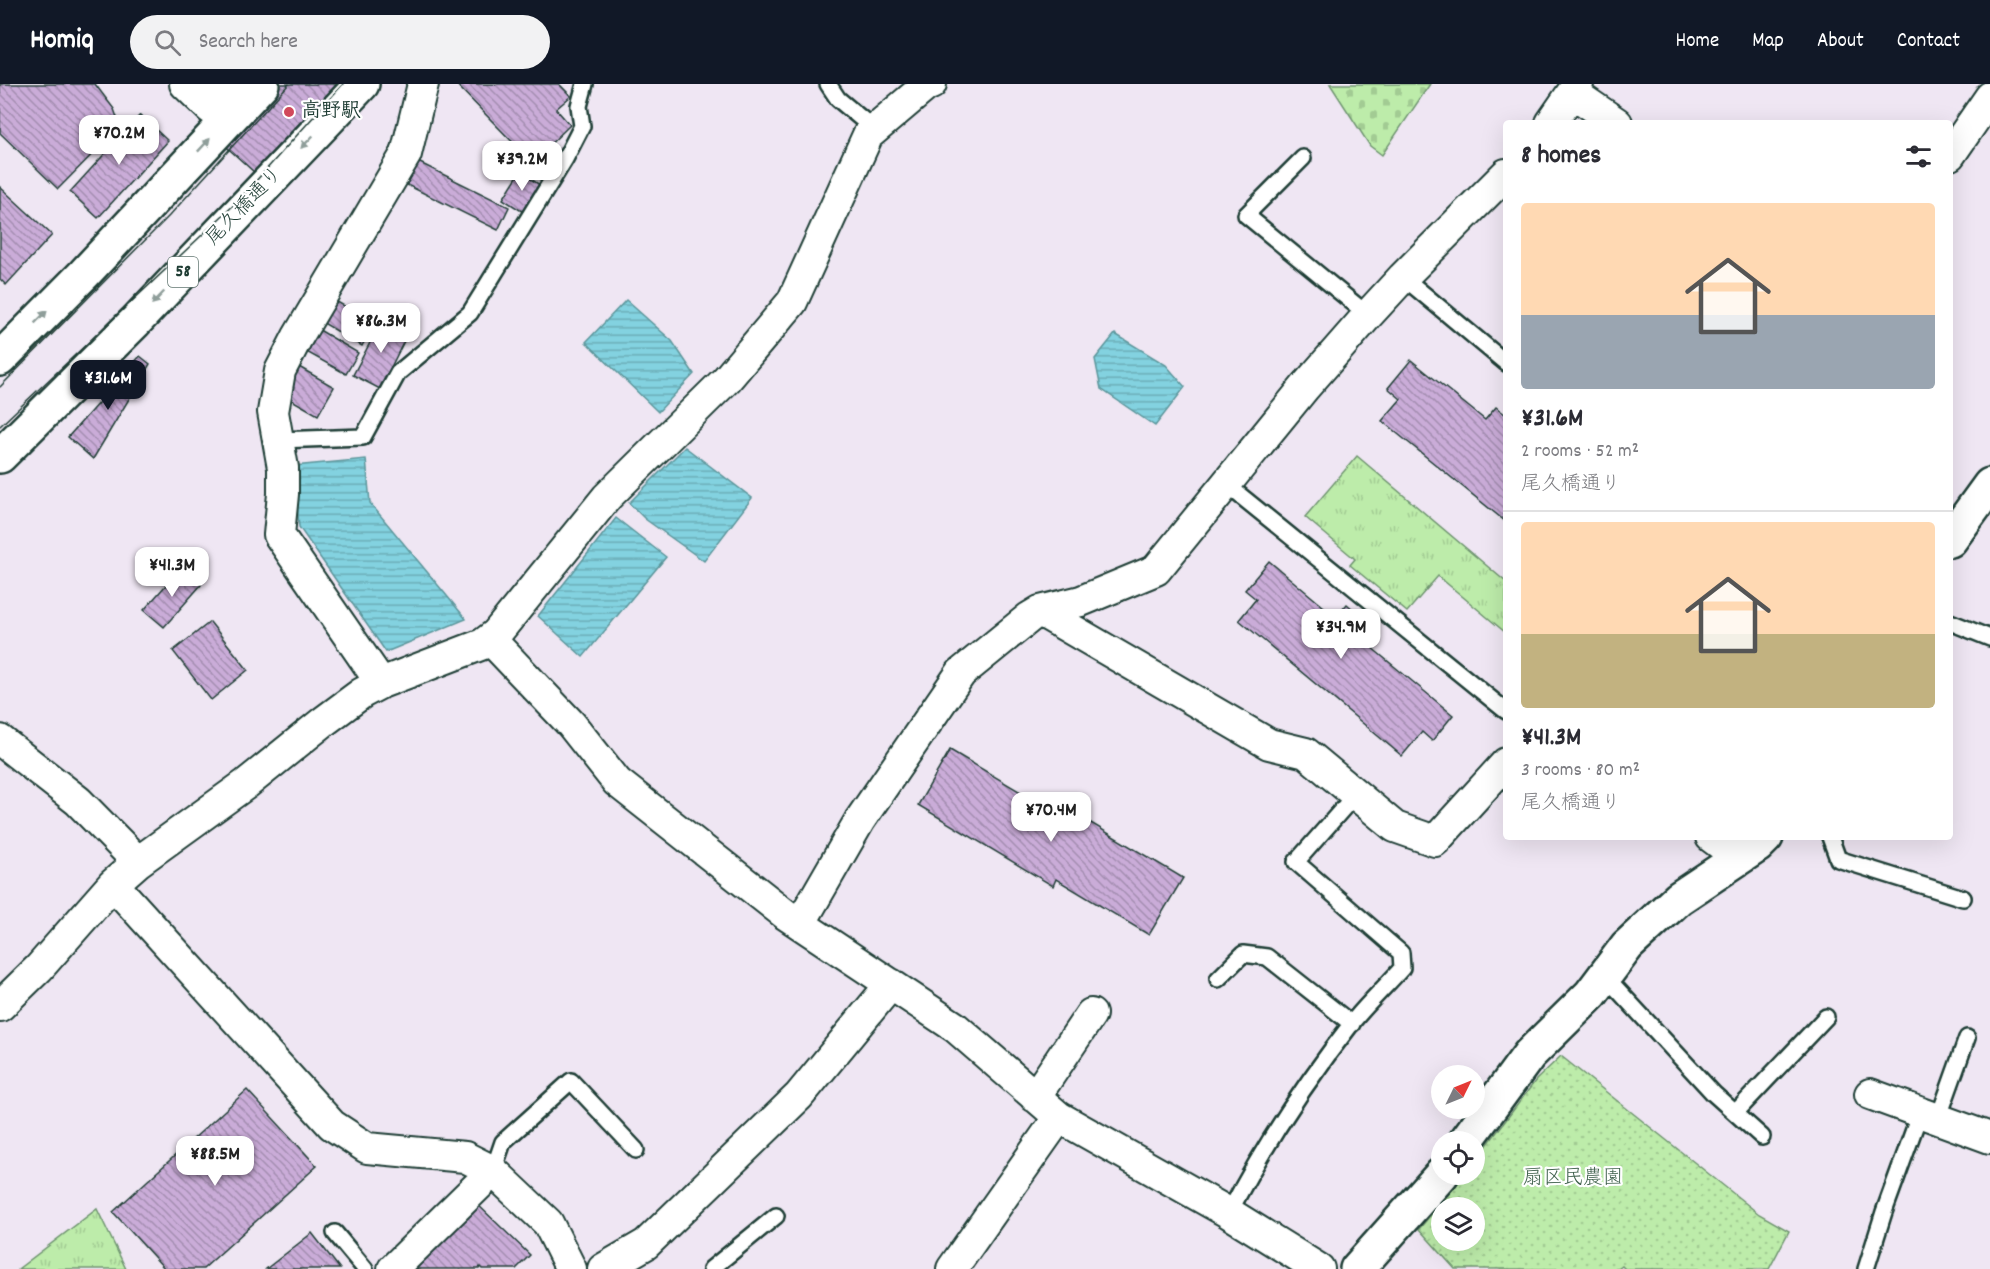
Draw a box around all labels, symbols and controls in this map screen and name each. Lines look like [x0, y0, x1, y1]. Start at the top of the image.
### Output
search box [130, 15, 550, 69]
text: Homiq [30, 22, 94, 62]
icon: search [151, 26, 184, 59]
text: Search here [199, 27, 298, 58]
text: Home [1675, 27, 1719, 57]
text: Map [1752, 27, 1784, 57]
text: About [1817, 27, 1864, 57]
text: Contact [1897, 27, 1960, 57]
place label: 高野駅 [301, 98, 361, 126]
marker: 高野駅 [282, 105, 296, 119]
pin: ¥70.2M [70, 115, 168, 166]
text: ¥70.2M [93, 120, 145, 148]
one-way arrow [300, 134, 314, 149]
text: 8 homes [1521, 138, 1601, 175]
one-way arrow [197, 139, 211, 153]
icon: filters [1902, 140, 1935, 173]
pin: ¥39.2M [473, 141, 571, 192]
text: ¥39.2M [496, 146, 548, 174]
street label: 尾久橋通り [200, 161, 290, 253]
icon: home [1674, 242, 1782, 350]
road number: 58 [168, 257, 198, 287]
one-way arrow [152, 290, 165, 305]
pin: ¥86.3M [332, 303, 430, 354]
text: ¥86.3M [355, 308, 407, 336]
one-way arrow [34, 310, 48, 325]
pin: ¥31.6M [59, 360, 157, 411]
text: ¥31.6M [84, 365, 132, 393]
text: ¥31.6M [1521, 401, 1583, 438]
text: 2 rooms · 52 m² [1521, 438, 1639, 466]
text: 尾久橋通り [1521, 471, 1621, 499]
pin: ¥41.3M [123, 547, 221, 598]
text: ¥41.3M [149, 552, 195, 580]
icon: home [1674, 561, 1782, 669]
pin: ¥34.9M [1292, 609, 1390, 660]
text: ¥34.9M [1315, 614, 1367, 642]
text: ¥41.3M [1521, 720, 1581, 757]
text: 3 rooms · 80 m² [1521, 757, 1640, 785]
text: 尾久橋通り [1521, 790, 1621, 818]
pin: ¥70.4M [1002, 792, 1100, 843]
text: ¥70.4M [1025, 797, 1077, 825]
north arrow [1431, 1065, 1485, 1119]
map controls [1431, 1065, 1485, 1251]
button: locate [1431, 1131, 1485, 1185]
pin: ¥88.5M [166, 1136, 264, 1187]
text: ¥88.5M [190, 1141, 240, 1169]
park label: 扇区民農園 [1523, 1165, 1623, 1193]
button: layers [1431, 1197, 1485, 1251]

